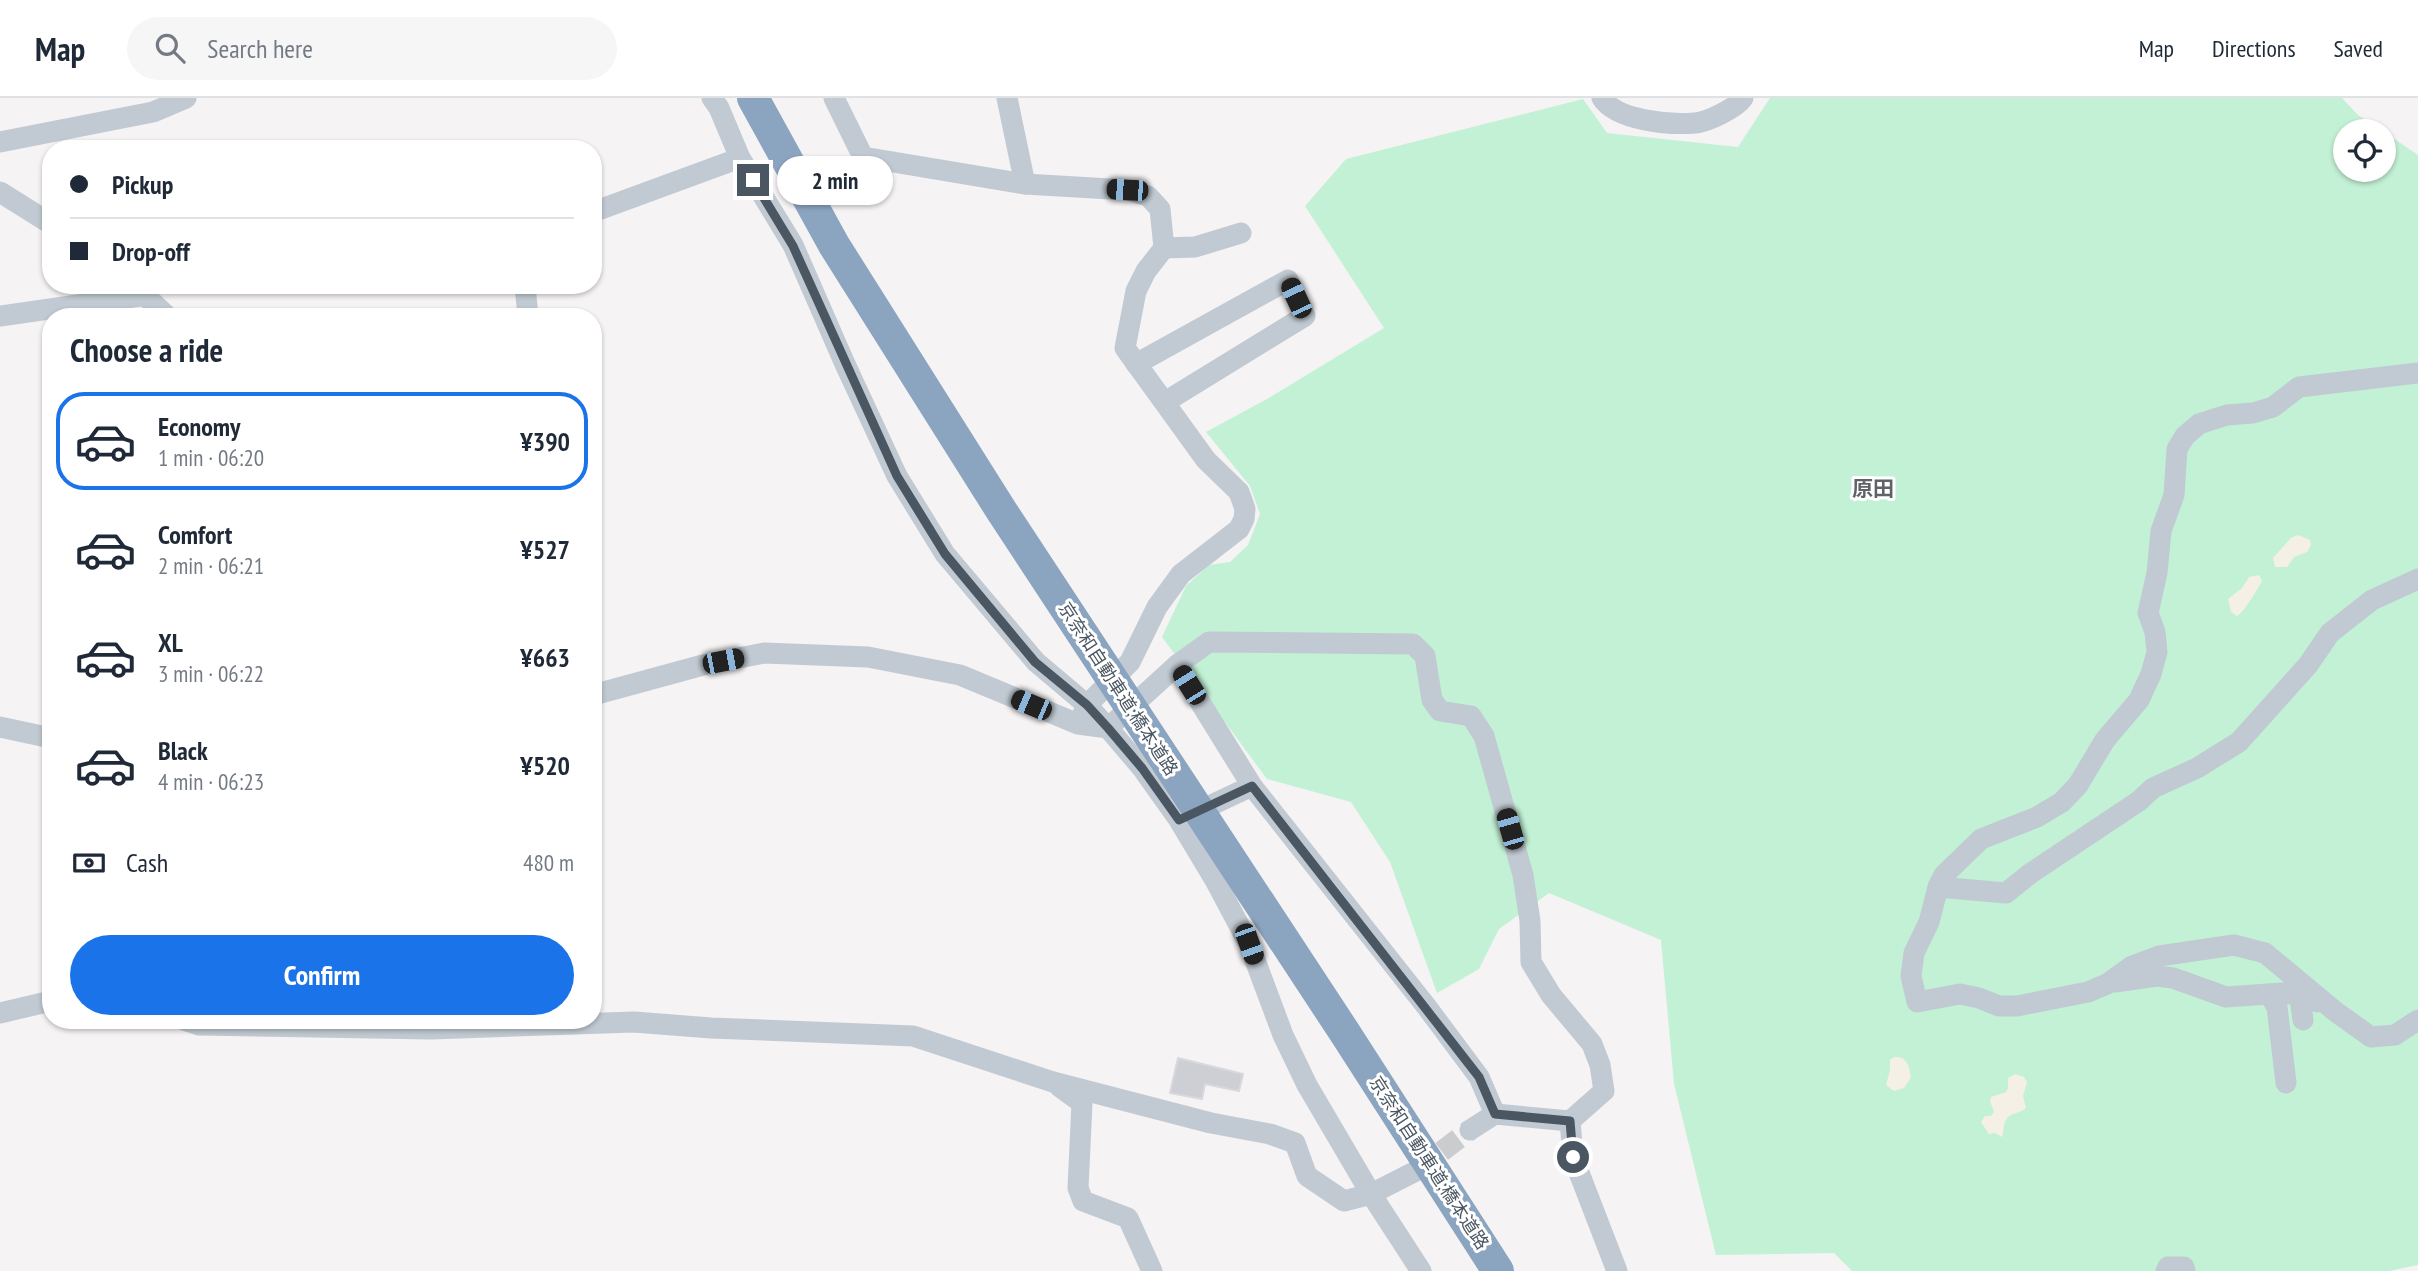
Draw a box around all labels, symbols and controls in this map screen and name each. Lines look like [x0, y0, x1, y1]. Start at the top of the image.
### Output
search box [127, 17, 617, 80]
text: Map [35, 27, 85, 70]
icon: search [151, 29, 189, 67]
text: Search here [207, 32, 313, 65]
text: Map [2139, 33, 2174, 64]
text: Directions [2212, 33, 2296, 64]
text: Saved [2334, 33, 2383, 64]
map controls [2333, 119, 2396, 182]
button: locate [2333, 119, 2396, 182]
callout: 2 min [778, 155, 893, 204]
route end [737, 164, 769, 196]
text: 2 min [812, 166, 858, 195]
text: Pickup [112, 168, 173, 201]
car [1106, 178, 1149, 202]
text: Drop-off [112, 235, 190, 268]
car [1278, 275, 1315, 321]
text: Choose a ride [70, 329, 223, 371]
icon: car [74, 410, 137, 473]
text: Economy [158, 410, 240, 443]
text: ¥390 [520, 425, 570, 458]
text: 1 min · 06:20 [158, 443, 264, 472]
district label: 原田 [1852, 475, 1894, 502]
icon: car [74, 518, 137, 581]
text: Comfort [158, 518, 232, 551]
text: ¥527 [520, 533, 570, 566]
text: 2 min · 06:21 [158, 551, 264, 580]
street label: 京奈和自動車道;橋本道路 [1054, 598, 1183, 780]
icon: car [74, 626, 137, 689]
text: XL [158, 626, 183, 659]
text: ¥663 [520, 641, 570, 674]
car [701, 647, 746, 675]
text: 3 min · 06:22 [158, 659, 264, 688]
car [1169, 662, 1210, 708]
car [1008, 687, 1055, 723]
icon: car [74, 734, 137, 797]
text: Black [158, 734, 208, 767]
text: ¥520 [520, 749, 570, 782]
text: 4 min · 06:23 [158, 767, 264, 796]
car [1495, 806, 1526, 852]
icon: cash [70, 844, 108, 882]
text: Cash [126, 846, 168, 879]
text: 480 m [523, 848, 574, 877]
car [1232, 921, 1267, 967]
button: Confirm [70, 935, 574, 1015]
street label: 京奈和自動車道;橋本道路 [1365, 1072, 1494, 1254]
route start [1557, 1141, 1589, 1173]

